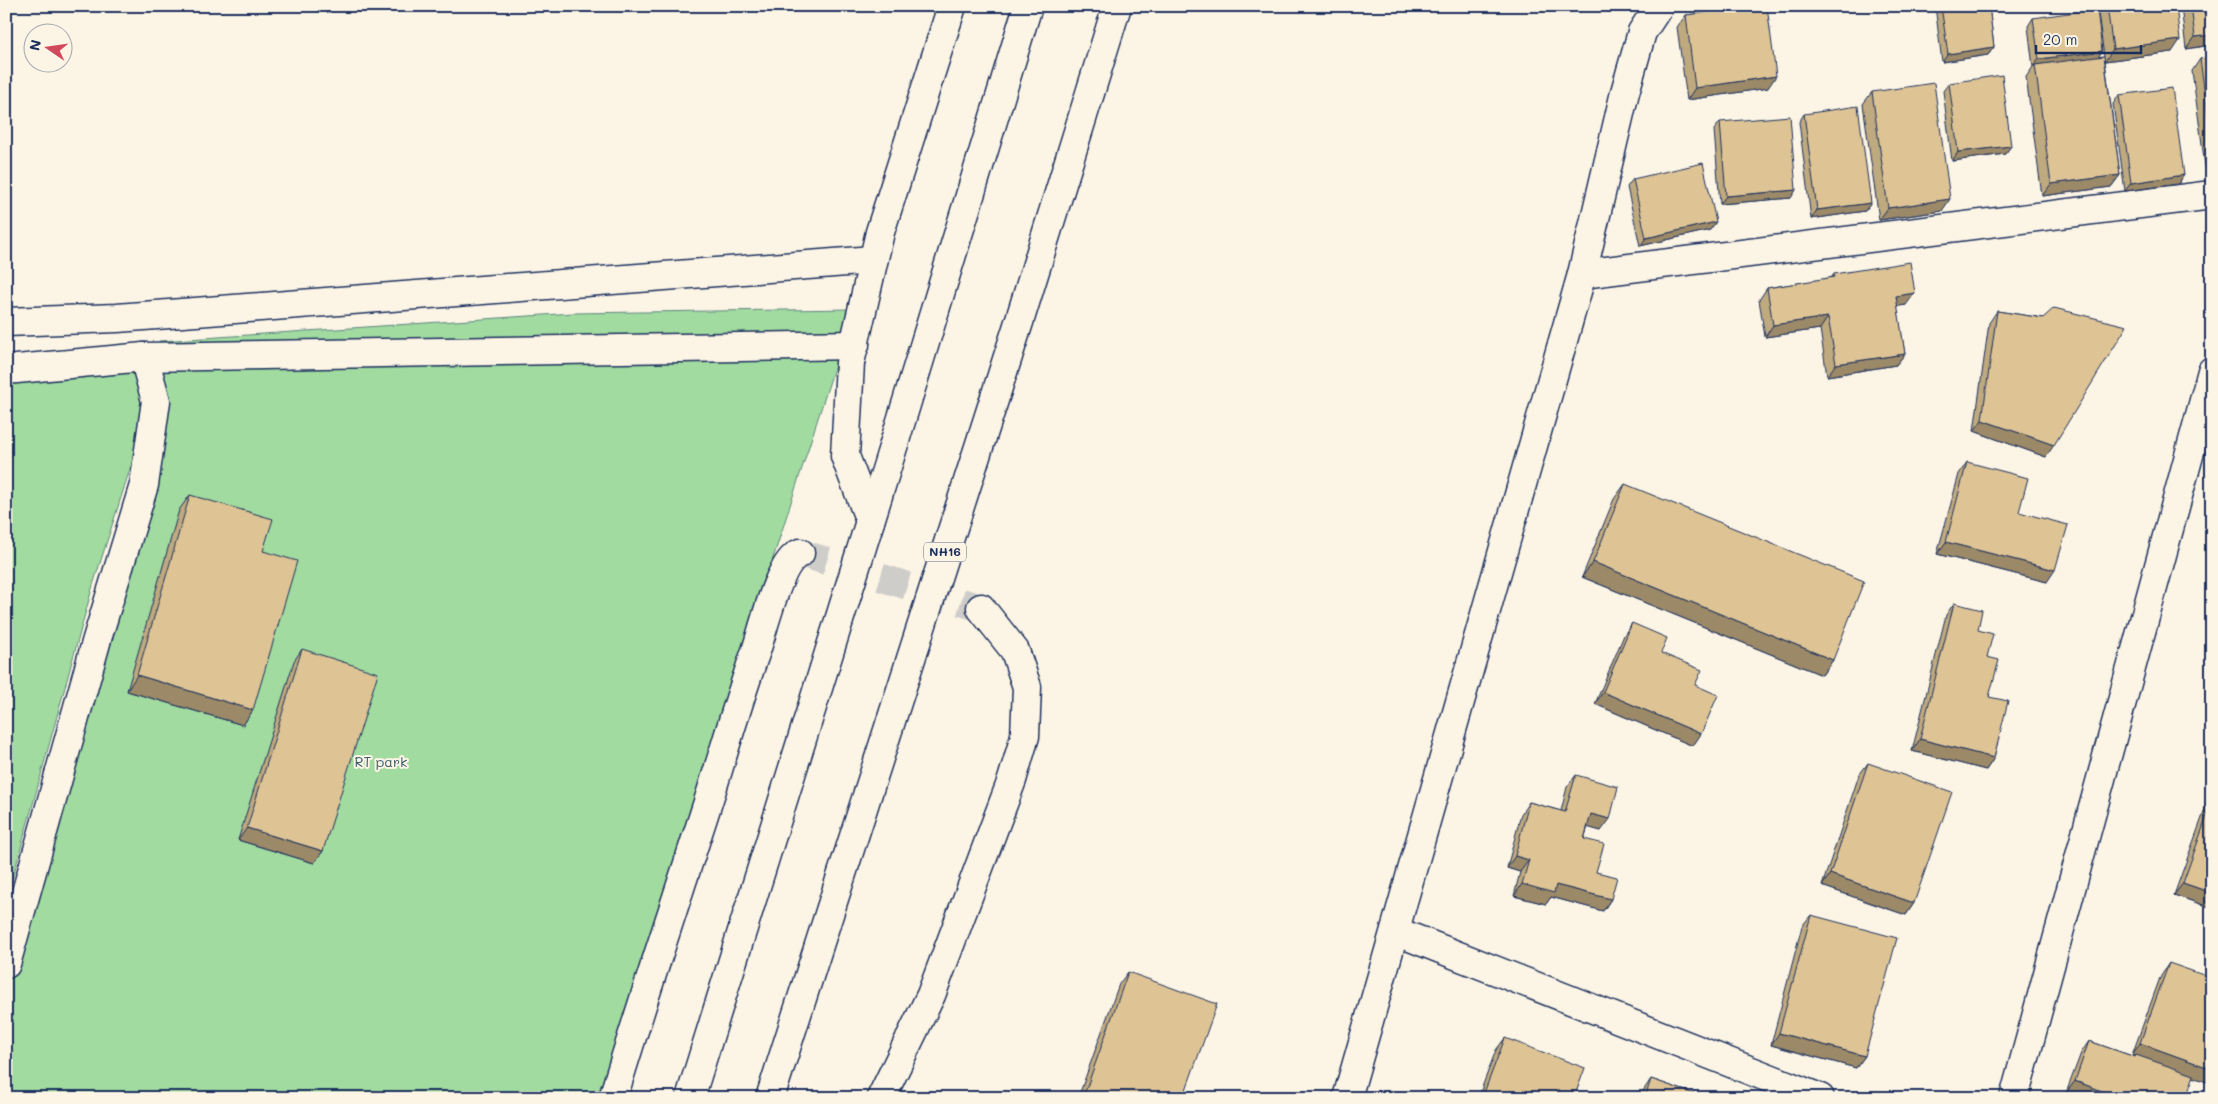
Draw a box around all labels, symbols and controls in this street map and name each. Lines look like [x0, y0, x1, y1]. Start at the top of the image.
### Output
north arrow [22, 22, 72, 72]
scale bar [2036, 22, 2140, 54]
text: 20 m [2043, 29, 2077, 49]
text: N [24, 38, 45, 52]
road number: NH16 [924, 542, 966, 562]
park label: RT park [354, 752, 408, 771]

